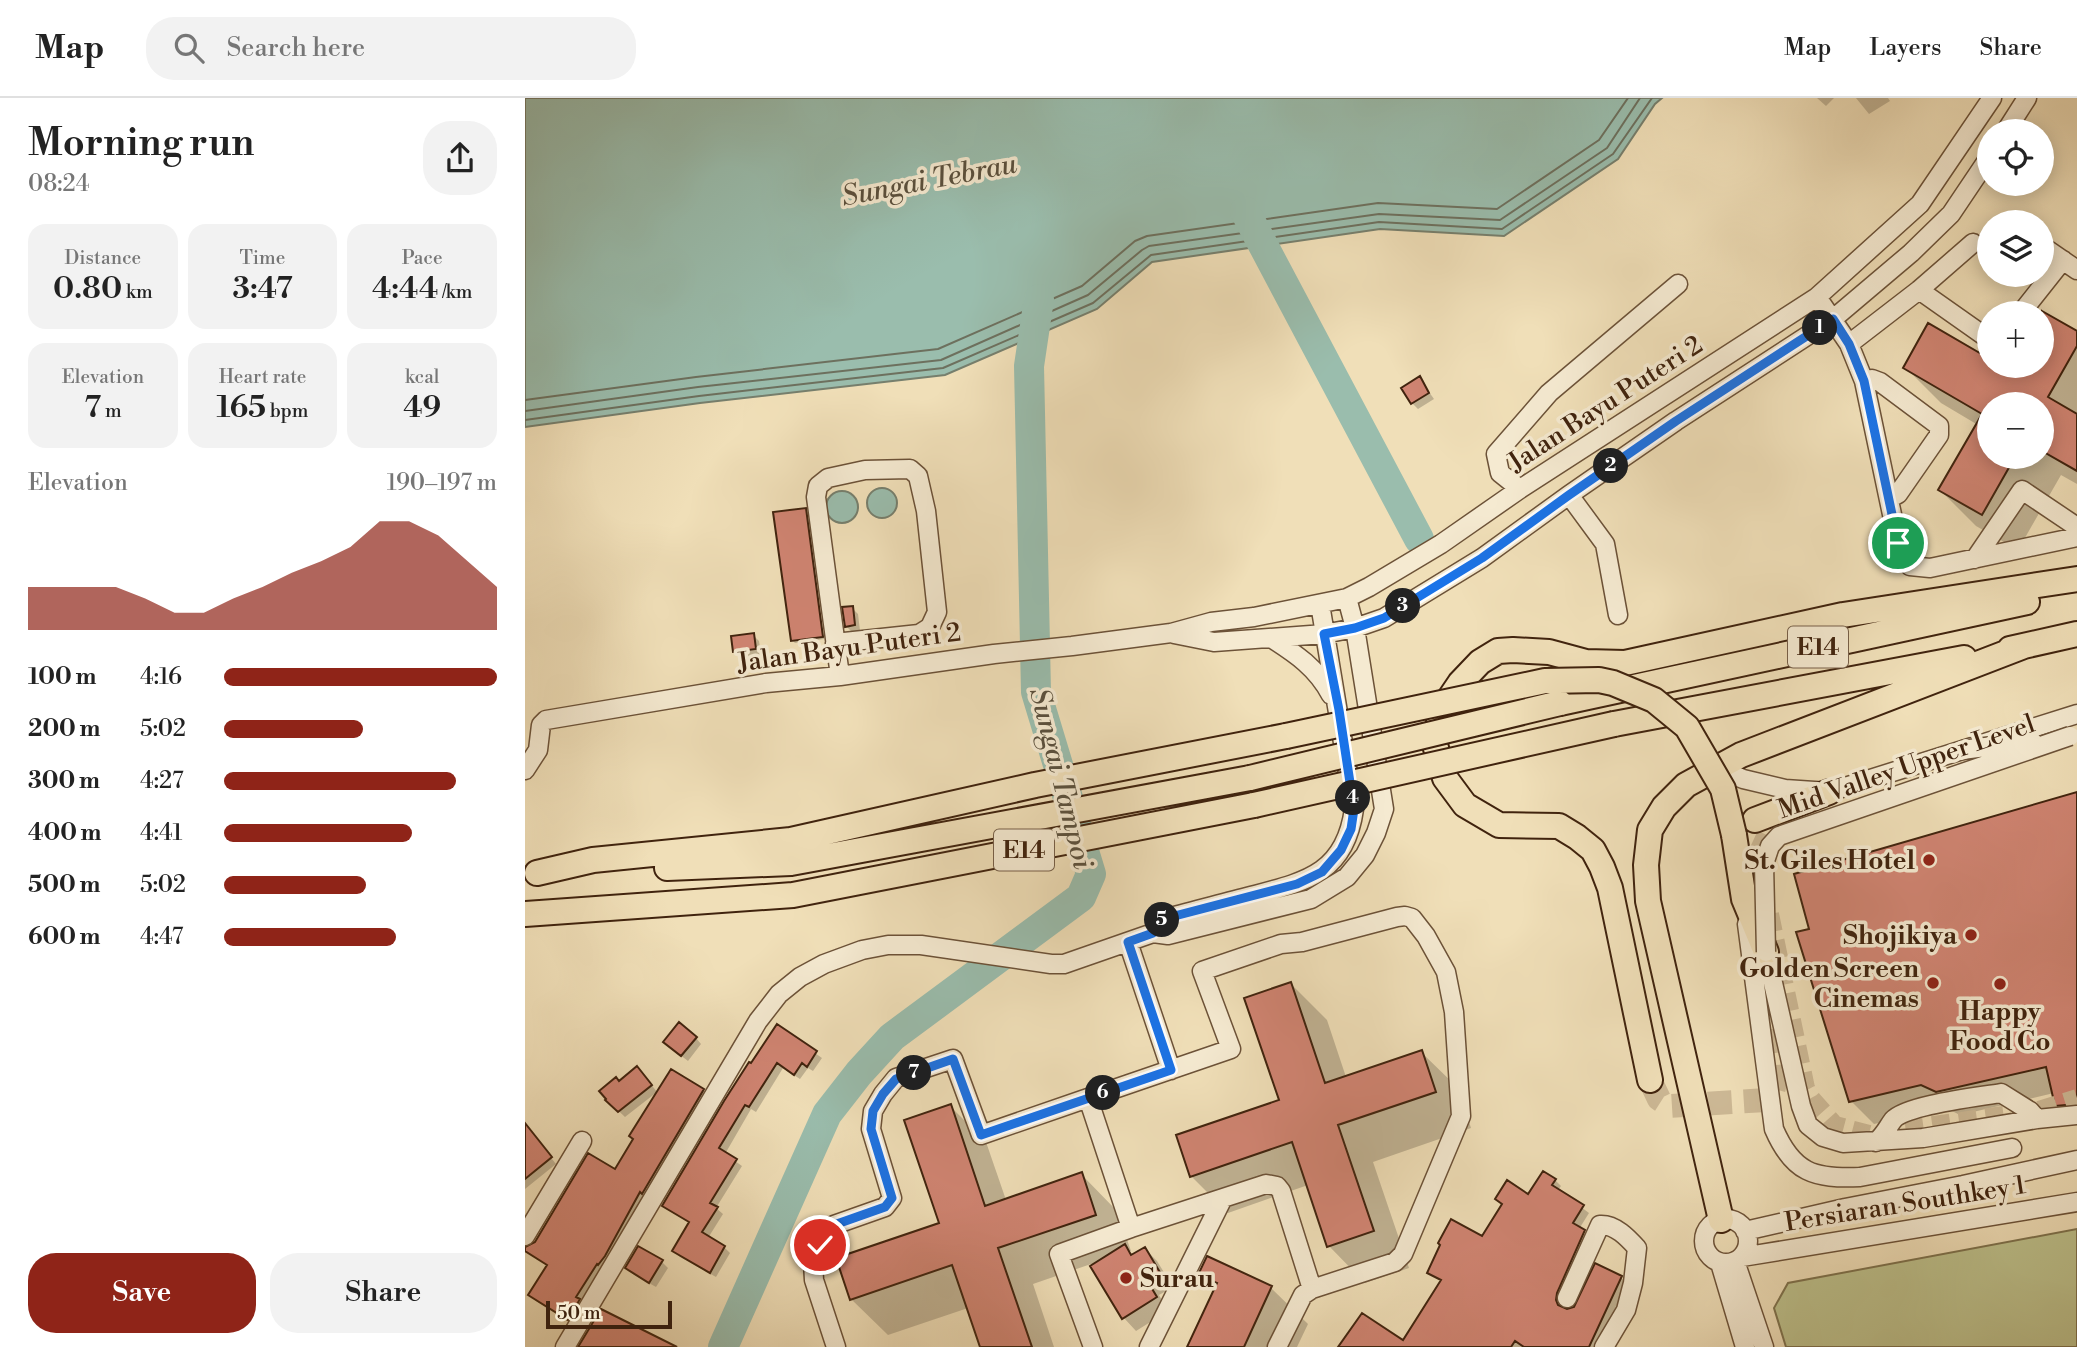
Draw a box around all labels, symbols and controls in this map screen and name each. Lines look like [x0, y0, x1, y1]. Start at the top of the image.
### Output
search box [146, 17, 636, 80]
text: Map [35, 28, 104, 69]
icon: search [170, 29, 208, 67]
text: Search here [226, 32, 365, 64]
text: Map [1784, 33, 1831, 63]
text: Layers [1869, 33, 1941, 63]
text: Share [1979, 33, 2042, 63]
map controls [1977, 119, 2054, 469]
button: locate [1977, 119, 2054, 196]
text: Morning run [28, 120, 254, 167]
button: share [423, 121, 497, 195]
water label: Sungai Tebrau [839, 146, 1020, 215]
text: 08:24 [28, 170, 90, 198]
button: layers [1977, 210, 2054, 287]
text: Distance [64, 246, 141, 270]
text: Time [240, 246, 285, 270]
text: Pace [402, 246, 443, 270]
text: 0.80 [53, 270, 122, 308]
text: 3:47 [232, 270, 293, 308]
text: 4:44 [372, 270, 438, 308]
text: km [122, 280, 153, 304]
text: /km [438, 280, 472, 304]
button: + [1977, 301, 2054, 378]
pin: 1 [1803, 310, 1837, 345]
text: 1 [1815, 315, 1824, 339]
street label: Jalan Bayu Puteri 2 [1502, 329, 1708, 477]
text: Elevation [62, 365, 144, 389]
text: Heart rate [219, 365, 306, 389]
text: kcal [405, 365, 439, 389]
text: 7 [84, 389, 101, 427]
text: 165 [217, 389, 266, 427]
text: 49 [403, 389, 441, 427]
button: − [1977, 392, 2054, 469]
text: m [101, 399, 122, 423]
text: bpm [266, 399, 308, 423]
pin: 2 [1593, 448, 1629, 484]
text: Elevation [28, 469, 128, 497]
text: 190–197 m [387, 469, 497, 497]
pin [1868, 513, 1928, 573]
icon: arrive [1879, 524, 1917, 562]
pin: 3 [1385, 588, 1421, 624]
text: 3 [1397, 593, 1408, 617]
street label: Jalan Bayu Puteri 2 [734, 616, 963, 680]
road number: E14 [1788, 626, 1848, 668]
text: 100 m [28, 663, 96, 691]
text: 4:16 [140, 663, 182, 691]
water label: Sungai Tampoi [1021, 684, 1100, 873]
street label: Mid Valley Upper Level [1774, 708, 2039, 826]
text: 200 m [28, 715, 100, 743]
text: 5:02 [140, 715, 186, 743]
text: 300 m [28, 767, 100, 795]
text: 4:27 [140, 767, 184, 795]
pin: 4 [1335, 780, 1371, 816]
text: 4 [1346, 785, 1359, 809]
text: 400 m [28, 819, 101, 847]
text: 4:41 [140, 819, 182, 847]
road number: E14 [994, 830, 1054, 870]
place label: St. Giles Hotel [1744, 845, 1915, 877]
marker: St. Giles Hotel [1921, 852, 1937, 868]
text: 500 m [28, 871, 100, 899]
text: 5:02 [140, 871, 186, 899]
pin: 5 [1145, 902, 1179, 938]
text: 5 [1156, 907, 1167, 931]
place label: Shojikiya [1843, 920, 1958, 952]
text: 600 m [28, 923, 101, 951]
text: 4:47 [140, 923, 183, 951]
marker: Shojikiya [1963, 927, 1979, 943]
place label: Golden Screen Cinemas [1739, 953, 1919, 1015]
marker: Golden Screen Cinemas [1925, 975, 1941, 991]
marker: Happy Food Co [1992, 976, 2008, 992]
place label: Happy Food Co [1949, 996, 2051, 1058]
pin: 7 [897, 1056, 931, 1090]
text: 7 [908, 1060, 919, 1084]
pin: 6 [1085, 1076, 1121, 1110]
text: 6 [1097, 1080, 1108, 1104]
street label: Persiaran Southkey 1 [1782, 1169, 2028, 1239]
pin [790, 1215, 850, 1275]
icon: check [801, 1226, 839, 1264]
button: Save [28, 1253, 256, 1333]
button: Share [270, 1253, 497, 1333]
place label: Surau [1140, 1263, 1214, 1295]
marker: Surau [1118, 1270, 1134, 1286]
scale bar [546, 1298, 672, 1330]
text: 50 m [557, 1301, 601, 1325]

